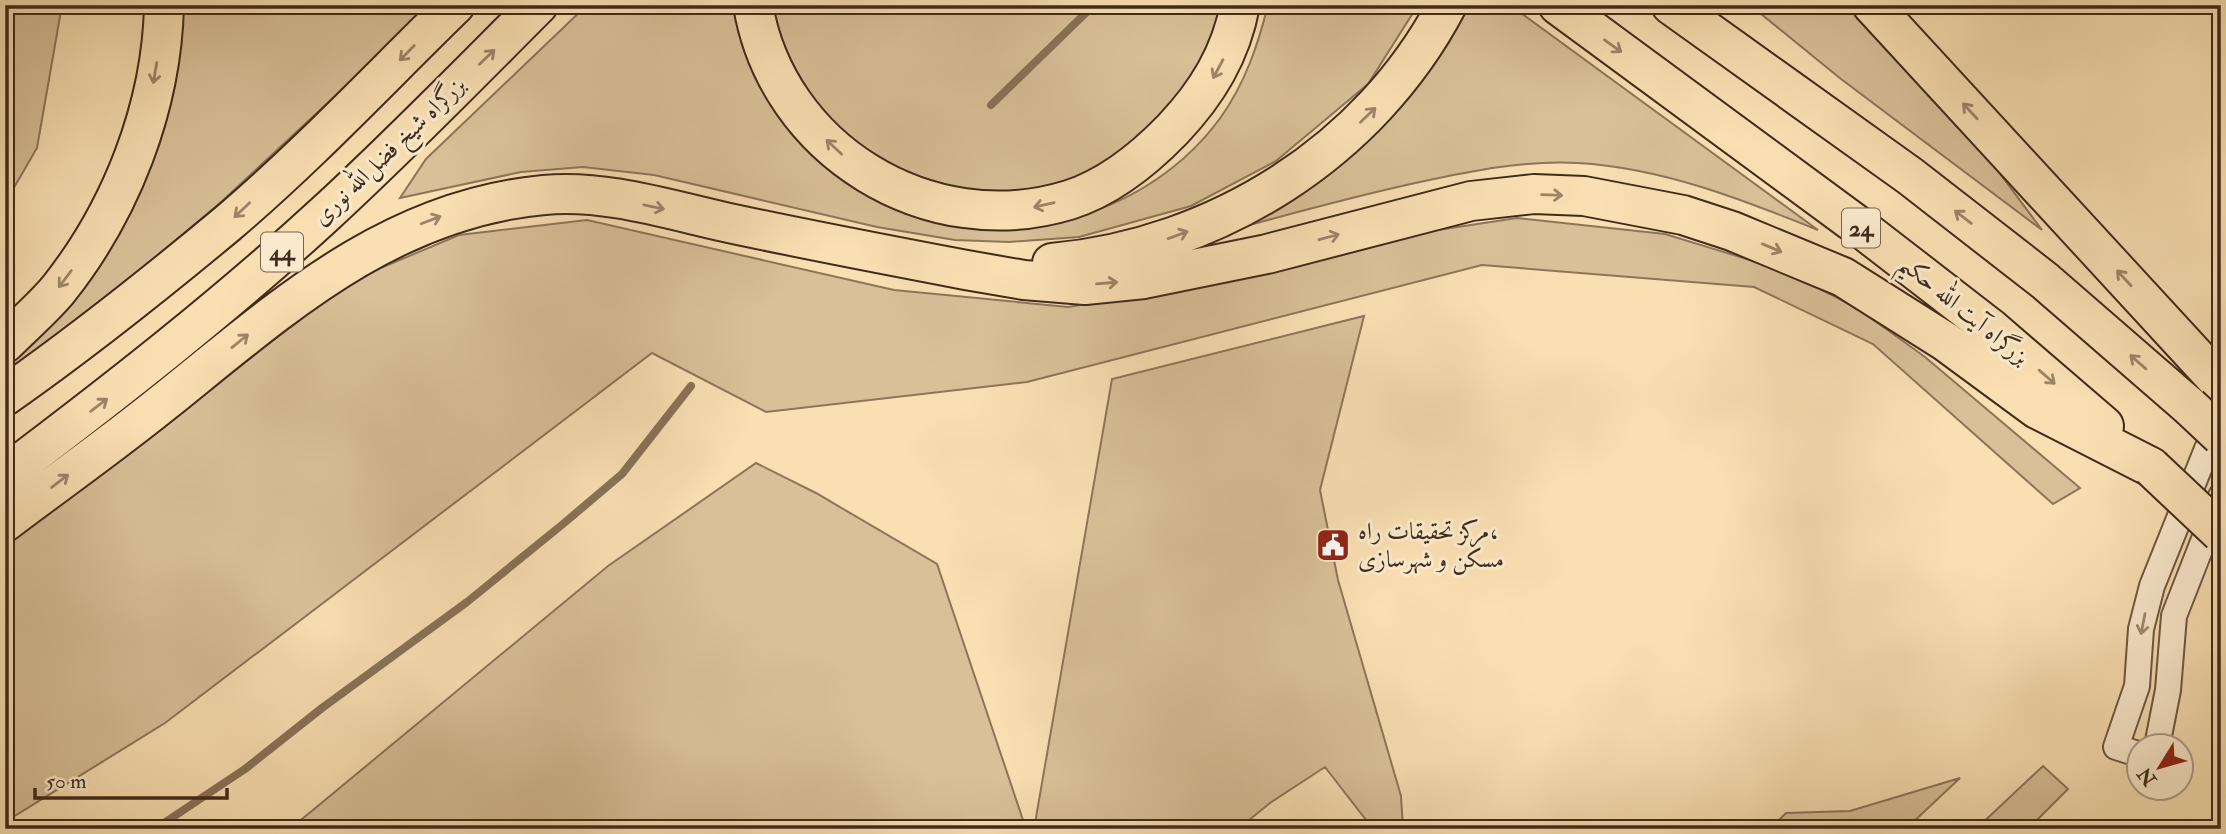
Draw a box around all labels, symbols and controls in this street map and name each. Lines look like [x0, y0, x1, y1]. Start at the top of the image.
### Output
one-way arrow [1603, 38, 1621, 53]
one-way arrow [399, 45, 416, 62]
one-way arrow [478, 48, 495, 65]
one-way arrow [1211, 59, 1225, 79]
one-way arrow [148, 61, 162, 84]
street label: بزرگراه شیخ فضل‌الله نوری [303, 67, 476, 236]
one-way arrow [1961, 103, 1978, 120]
one-way arrow [1360, 106, 1377, 123]
one-way arrow [826, 139, 843, 156]
one-way arrow [1540, 188, 1563, 202]
one-way arrow [1033, 199, 1056, 212]
one-way arrow [642, 200, 665, 214]
one-way arrow [233, 202, 251, 218]
road number: 24 [1842, 208, 1880, 247]
one-way arrow [1954, 209, 1972, 224]
one-way arrow [420, 213, 441, 226]
one-way arrow [1166, 228, 1188, 241]
one-way arrow [1318, 230, 1340, 243]
road number: 44 [261, 232, 303, 272]
one-way arrow [1760, 242, 1782, 255]
street label: بزرگراه آیت الله حکیم [1887, 245, 2038, 378]
one-way arrow [58, 269, 73, 288]
one-way arrow [2116, 270, 2133, 287]
one-way arrow [1095, 276, 1118, 289]
one-way arrow [230, 334, 248, 349]
one-way arrow [2129, 354, 2147, 370]
one-way arrow [2037, 369, 2055, 385]
one-way arrow [89, 397, 108, 412]
one-way arrow [50, 474, 69, 488]
place label: مرکز تحقیقات راه، مسکن و شهرسازی [1358, 516, 1504, 575]
public building icon: مرکز تحقیقات راه، مسکن و شهرسازی [1314, 526, 1352, 564]
one-way arrow [2136, 612, 2150, 635]
north arrow [2124, 732, 2194, 802]
scale bar [35, 757, 228, 801]
text: N [2132, 762, 2163, 791]
text: 50 m [46, 768, 87, 795]

